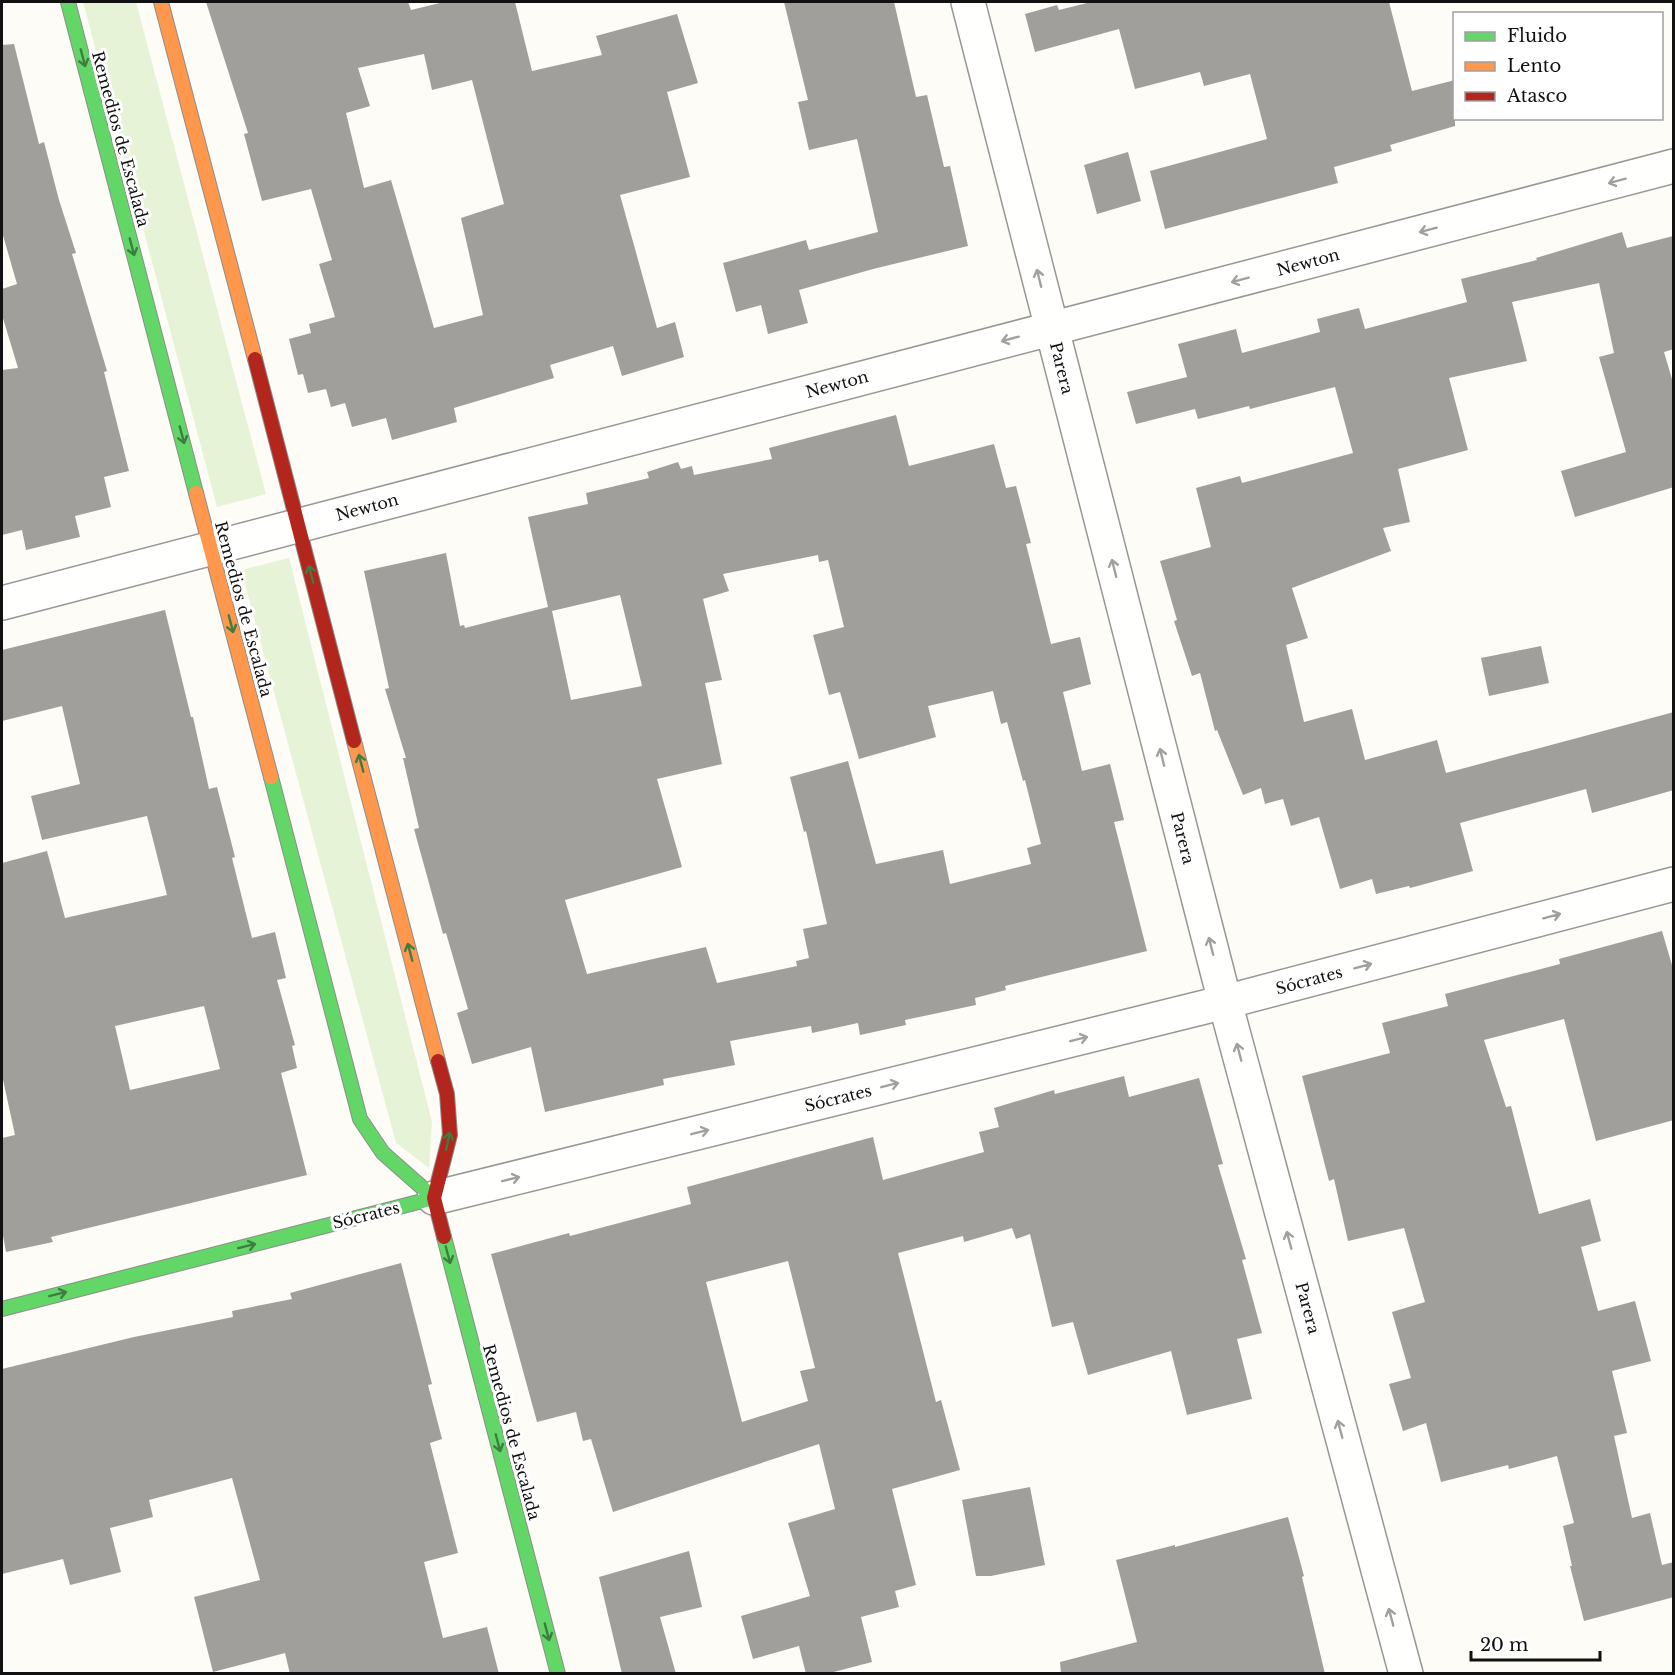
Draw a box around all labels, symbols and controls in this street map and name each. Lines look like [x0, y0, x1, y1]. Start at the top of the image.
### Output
legend [1453, 12, 1663, 120]
text: Fluido [1507, 25, 1567, 47]
one-way arrow [78, 48, 89, 67]
street label: Remedios de Escalada [88, 49, 154, 229]
text: Lento [1507, 55, 1561, 77]
text: Atasco [1506, 85, 1567, 107]
one-way arrow [1608, 176, 1627, 188]
one-way arrow [1419, 225, 1438, 237]
one-way arrow [127, 237, 139, 256]
street label: Newton [1274, 244, 1342, 280]
one-way arrow [1033, 268, 1044, 287]
one-way arrow [1230, 274, 1249, 286]
one-way arrow [1001, 334, 1020, 346]
street label: Parera [1046, 340, 1078, 396]
street label: Newton [803, 366, 871, 402]
one-way arrow [176, 426, 188, 445]
street label: Newton [333, 489, 401, 525]
street label: Remedios de Escalada [211, 519, 277, 699]
one-way arrow [1107, 559, 1119, 578]
one-way arrow [305, 565, 316, 584]
one-way arrow [226, 614, 237, 633]
one-way arrow [1156, 748, 1168, 767]
one-way arrow [354, 754, 366, 773]
street label: Parera [1167, 810, 1199, 866]
one-way arrow [1542, 910, 1561, 922]
one-way arrow [1205, 937, 1216, 956]
one-way arrow [404, 942, 415, 961]
one-way arrow [1353, 960, 1372, 971]
street label: Sócrates [1273, 961, 1345, 999]
one-way arrow [1069, 1032, 1088, 1044]
one-way arrow [1233, 1043, 1244, 1062]
one-way arrow [880, 1079, 899, 1091]
street label: Sócrates [802, 1080, 874, 1116]
one-way arrow [690, 1126, 709, 1138]
one-way arrow [443, 1132, 454, 1152]
one-way arrow [501, 1173, 520, 1184]
street label: Sócrates [330, 1197, 402, 1233]
one-way arrow [1283, 1231, 1295, 1250]
one-way arrow [237, 1240, 256, 1251]
one-way arrow [443, 1245, 455, 1264]
street label: Parera [1292, 1280, 1325, 1336]
one-way arrow [48, 1288, 67, 1300]
street label: Remedios de Escalada [479, 1342, 545, 1522]
one-way arrow [1334, 1420, 1345, 1439]
one-way arrow [492, 1434, 504, 1453]
one-way arrow [1384, 1608, 1396, 1627]
one-way arrow [541, 1622, 553, 1641]
scale bar [1471, 1624, 1600, 1662]
text: 20 m [1480, 1634, 1528, 1656]

